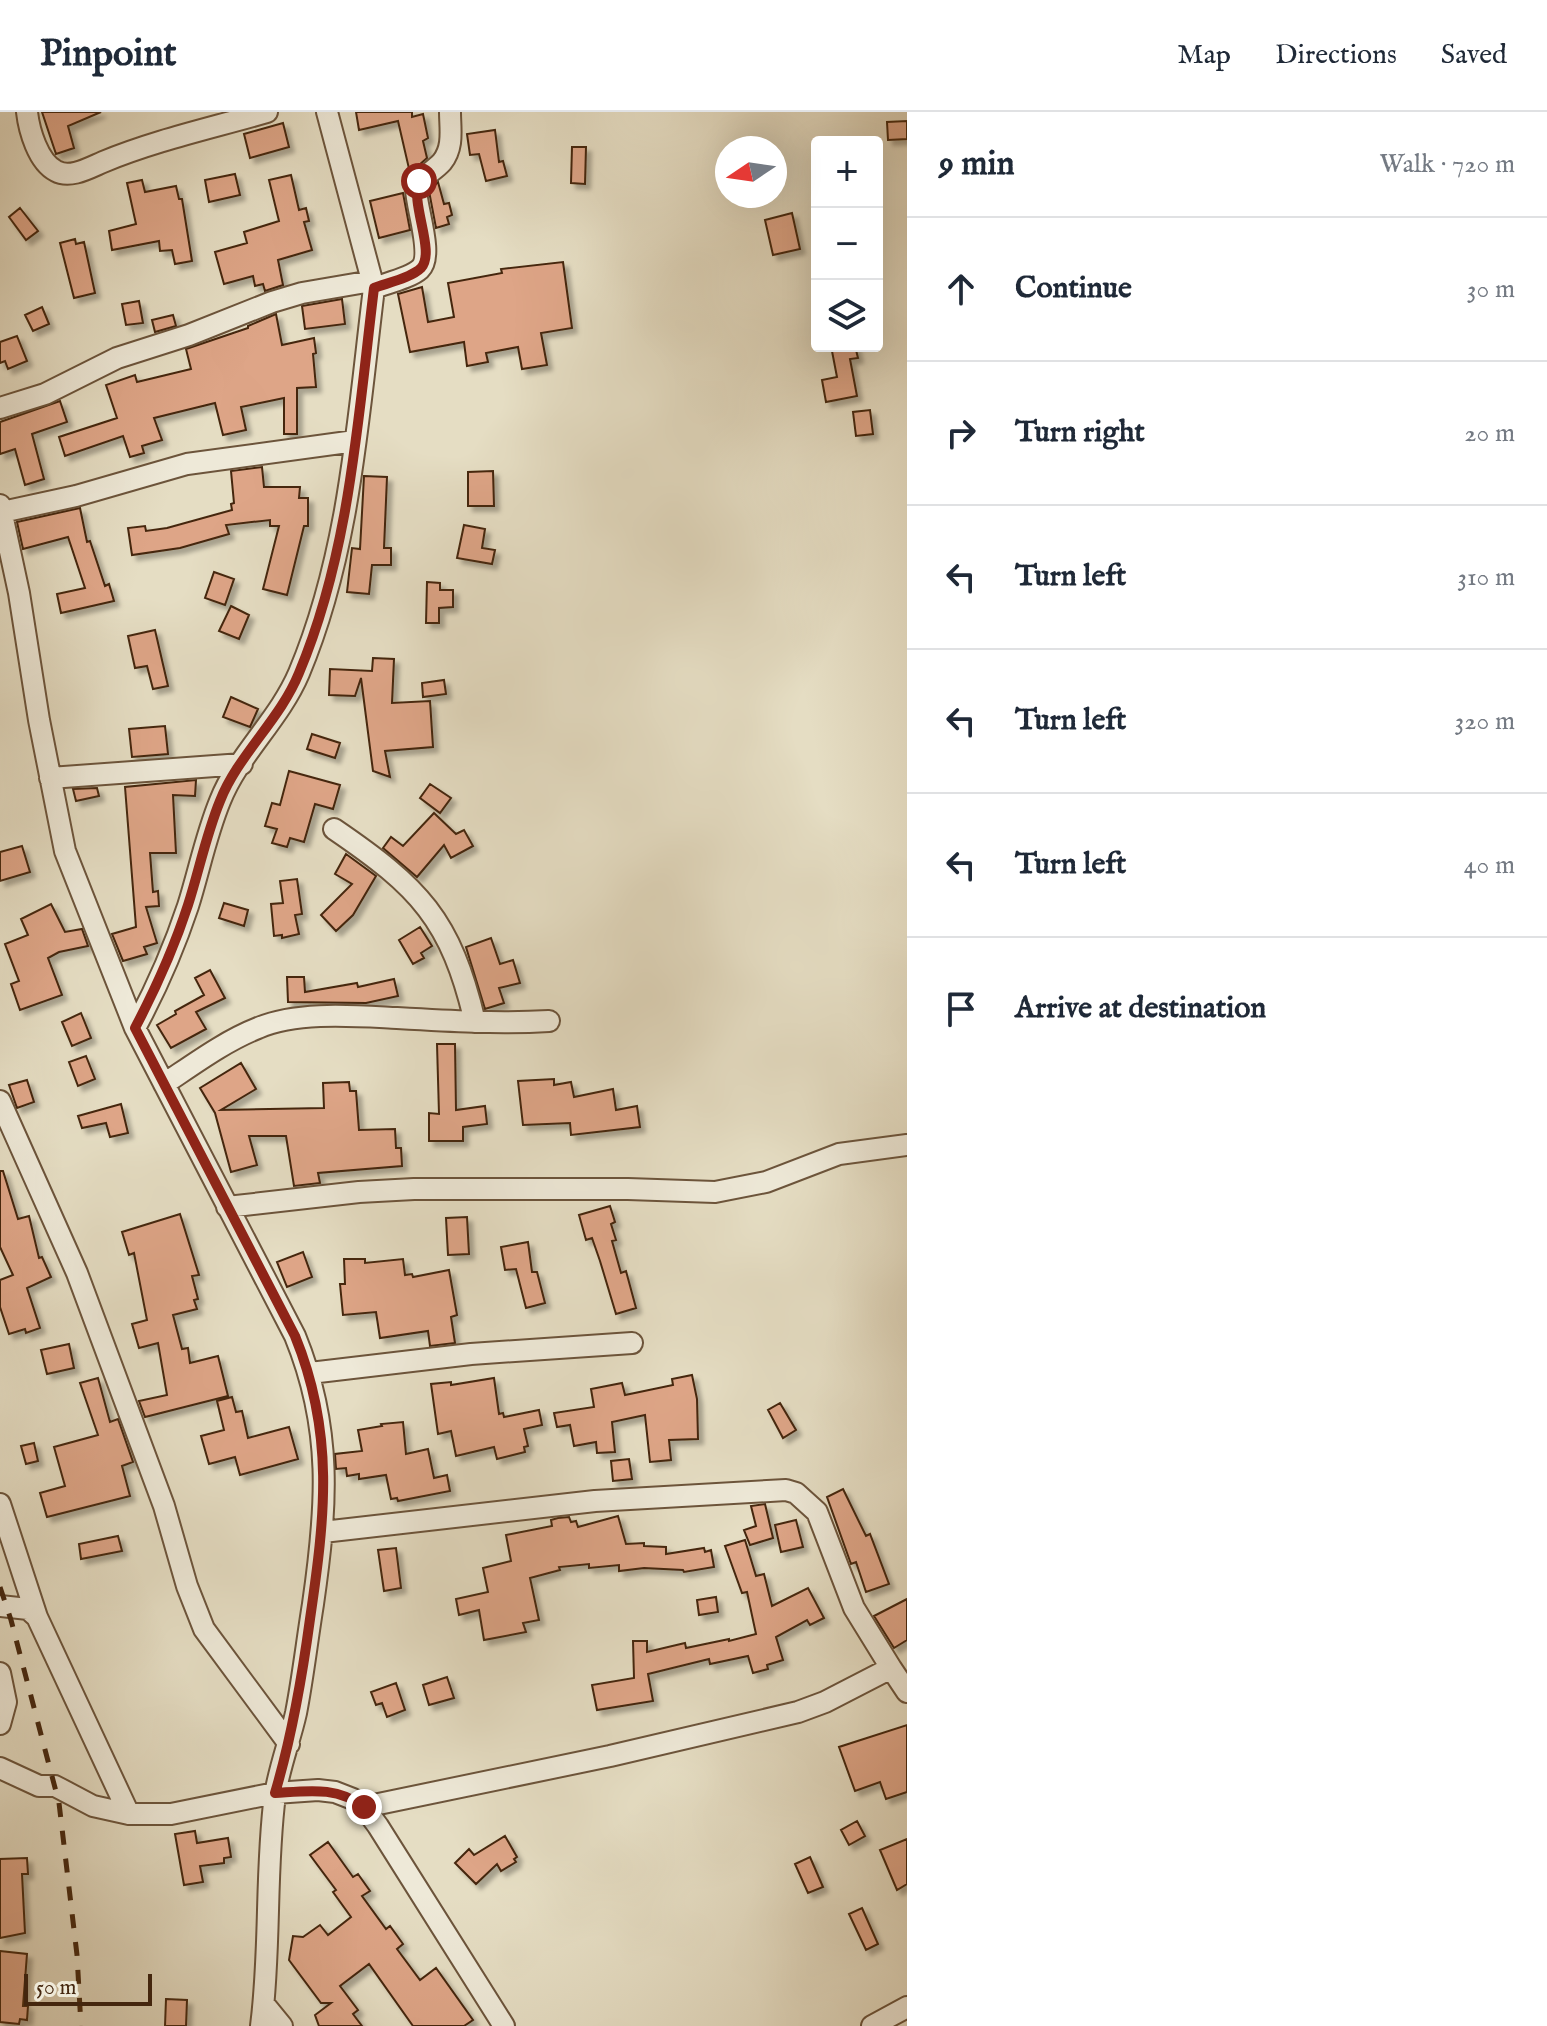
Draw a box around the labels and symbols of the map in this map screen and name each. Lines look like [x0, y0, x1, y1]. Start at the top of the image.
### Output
north arrow [715, 136, 787, 208]
route start [401, 163, 437, 199]
route end [346, 1789, 382, 1825]
scale bar [24, 1970, 152, 2006]

